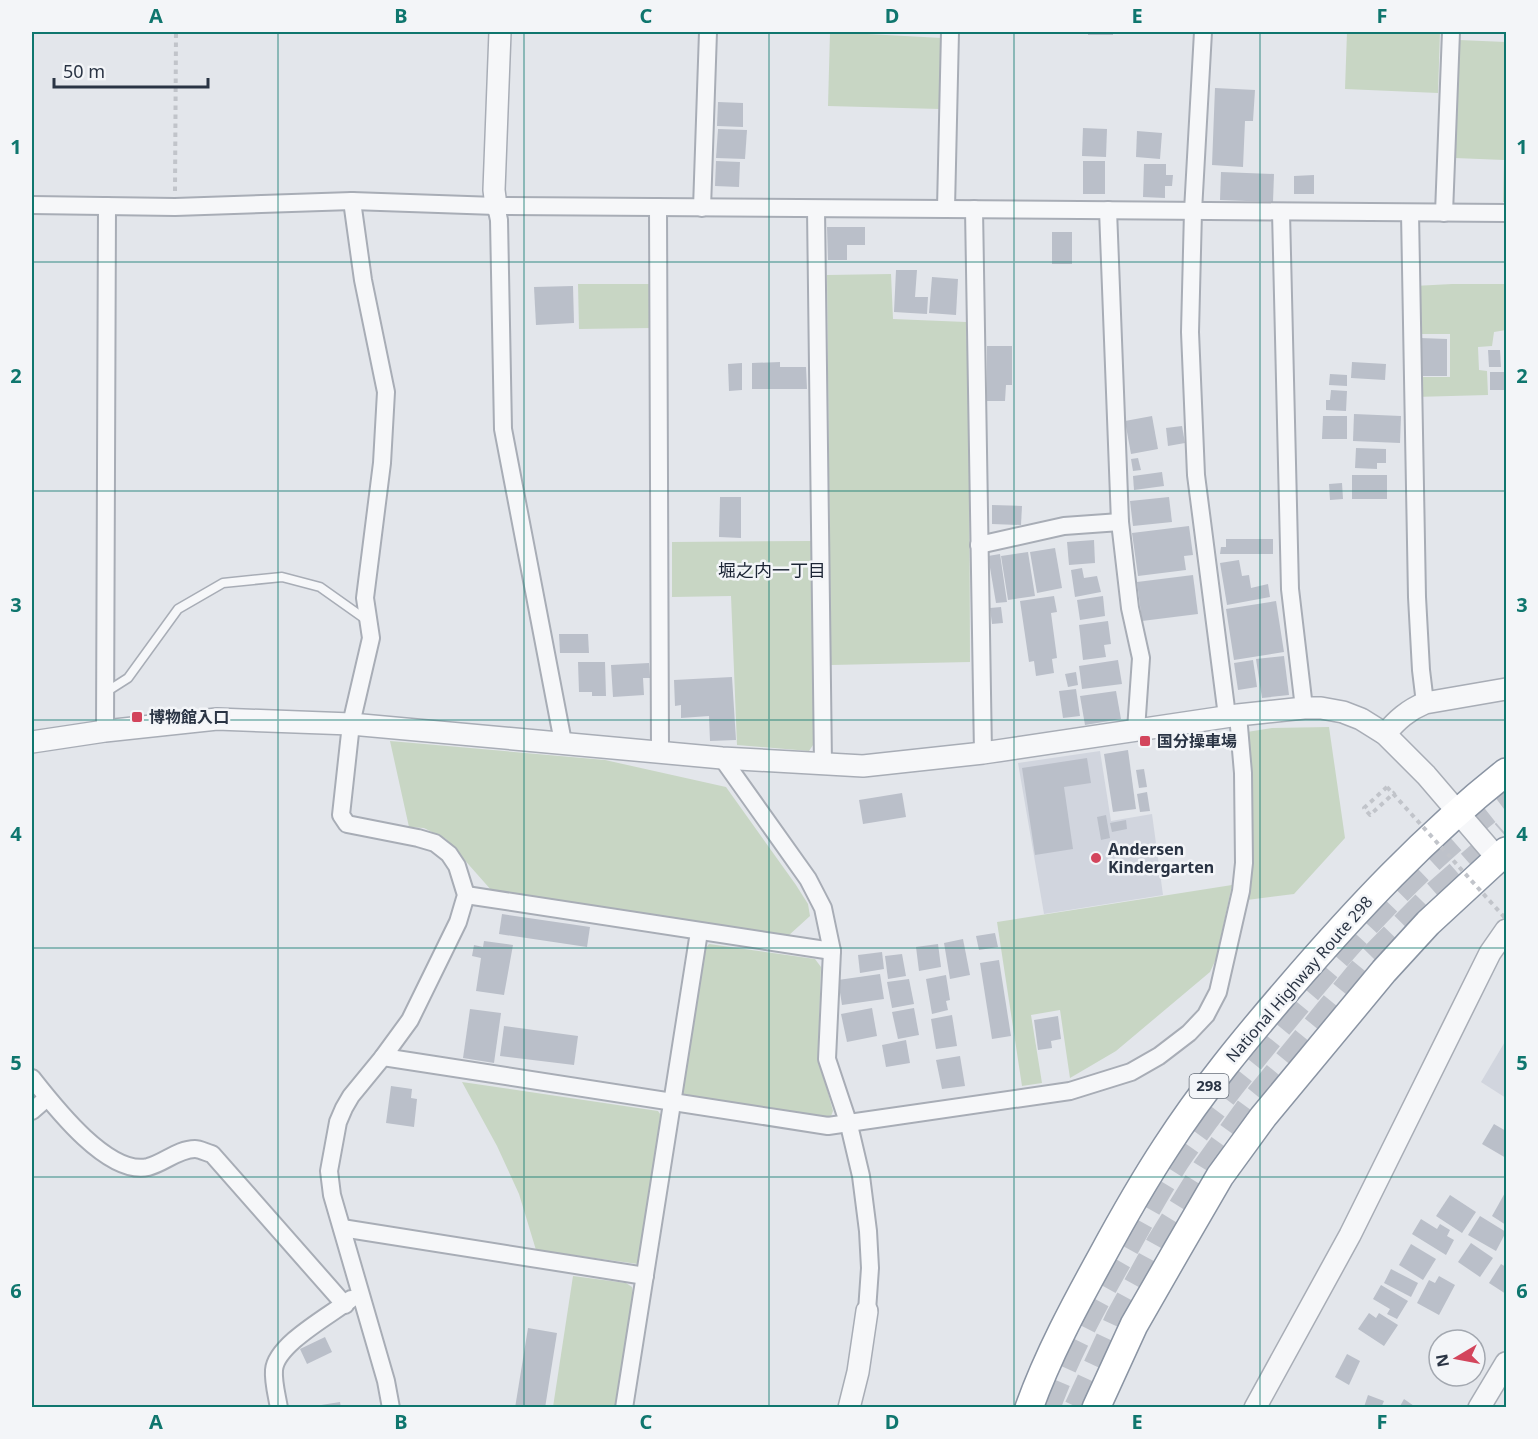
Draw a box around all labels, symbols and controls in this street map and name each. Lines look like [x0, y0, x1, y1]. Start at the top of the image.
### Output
text: A [149, 2, 163, 29]
text: B [394, 2, 408, 29]
text: C [640, 2, 653, 29]
text: D [885, 2, 899, 29]
text: E [1131, 2, 1143, 29]
text: F [1377, 2, 1387, 29]
scale bar [54, 51, 208, 89]
text: 50 m [63, 59, 105, 83]
text: 1 [10, 133, 22, 160]
text: 1 [1516, 133, 1528, 160]
text: 2 [10, 362, 22, 389]
text: 2 [1516, 362, 1528, 389]
district label: 堀之内一丁目 [718, 558, 826, 582]
text: 3 [10, 591, 22, 618]
text: 3 [1516, 591, 1528, 618]
place label: 博物館入口 [149, 706, 229, 728]
marker: 博物館入口 [130, 710, 144, 724]
place label: 国分操車場 [1157, 730, 1237, 752]
marker: 国分操車場 [1138, 734, 1152, 748]
text: 4 [10, 820, 22, 847]
text: 4 [1516, 820, 1528, 847]
place label: Andersen Kindergarten [1108, 838, 1214, 878]
marker: Andersen Kindergarten [1089, 851, 1103, 865]
street label: National Highway Route 298 [1221, 891, 1377, 1067]
text: 5 [10, 1049, 22, 1076]
text: 5 [1516, 1049, 1528, 1076]
road number: 298 [1190, 1074, 1228, 1098]
text: 6 [10, 1277, 22, 1304]
text: 6 [1516, 1277, 1528, 1304]
north arrow [1427, 1328, 1487, 1388]
text: N [1430, 1352, 1454, 1369]
text: A [149, 1408, 163, 1435]
text: B [394, 1408, 408, 1435]
text: C [640, 1408, 653, 1435]
text: D [885, 1408, 899, 1435]
text: E [1131, 1408, 1143, 1435]
text: F [1377, 1408, 1387, 1435]

